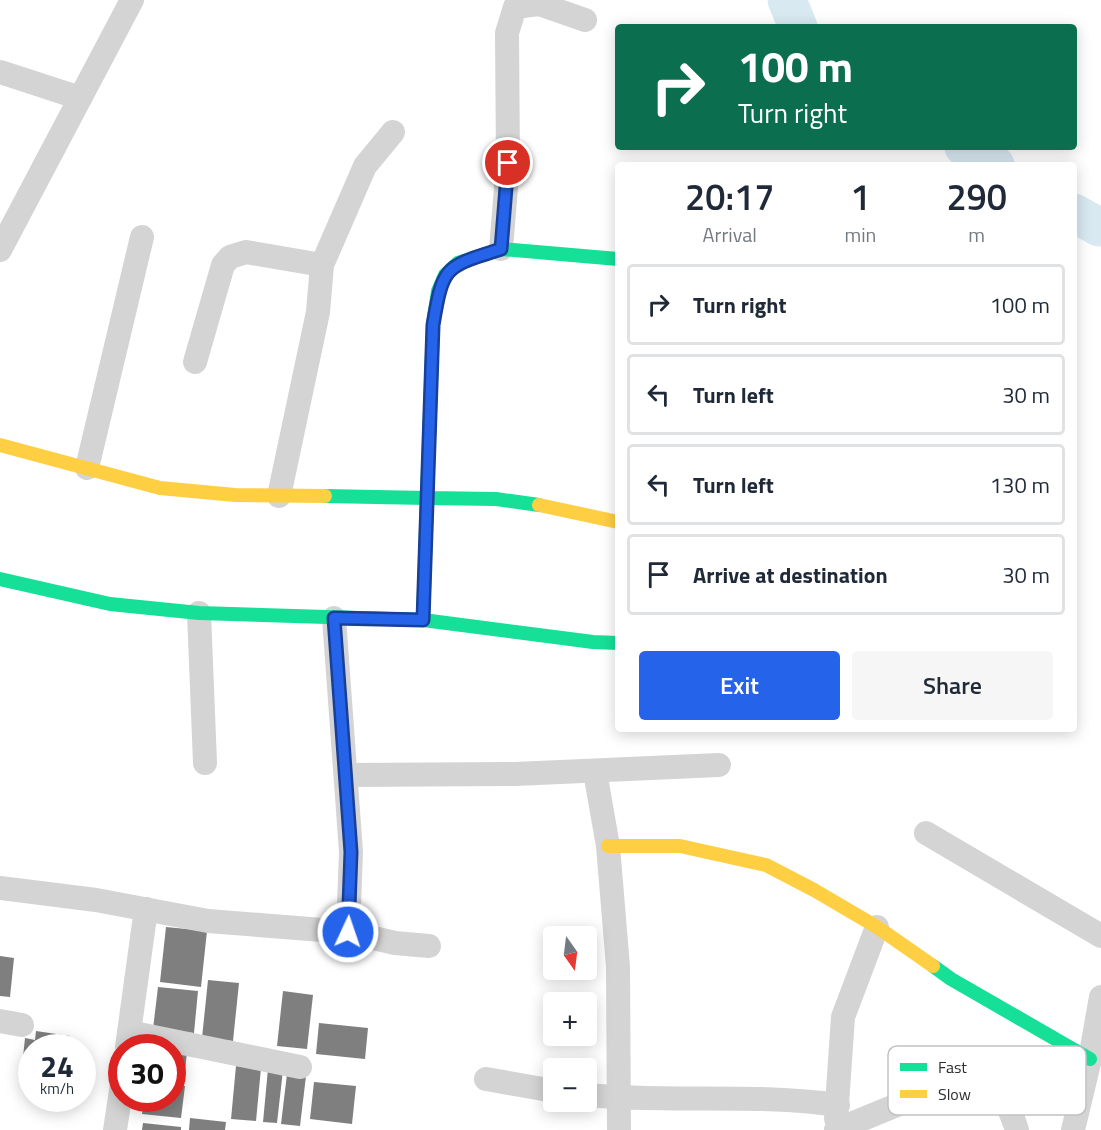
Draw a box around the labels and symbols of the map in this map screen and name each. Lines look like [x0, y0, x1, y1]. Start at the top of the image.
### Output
pin [482, 137, 533, 188]
position arrow [316, 900, 380, 964]
north arrow [543, 926, 597, 980]
speed limit sign: 30 [108, 1034, 186, 1112]
legend [888, 1046, 1086, 1115]
text: Fast [938, 1055, 967, 1079]
text: Slow [938, 1082, 971, 1106]

